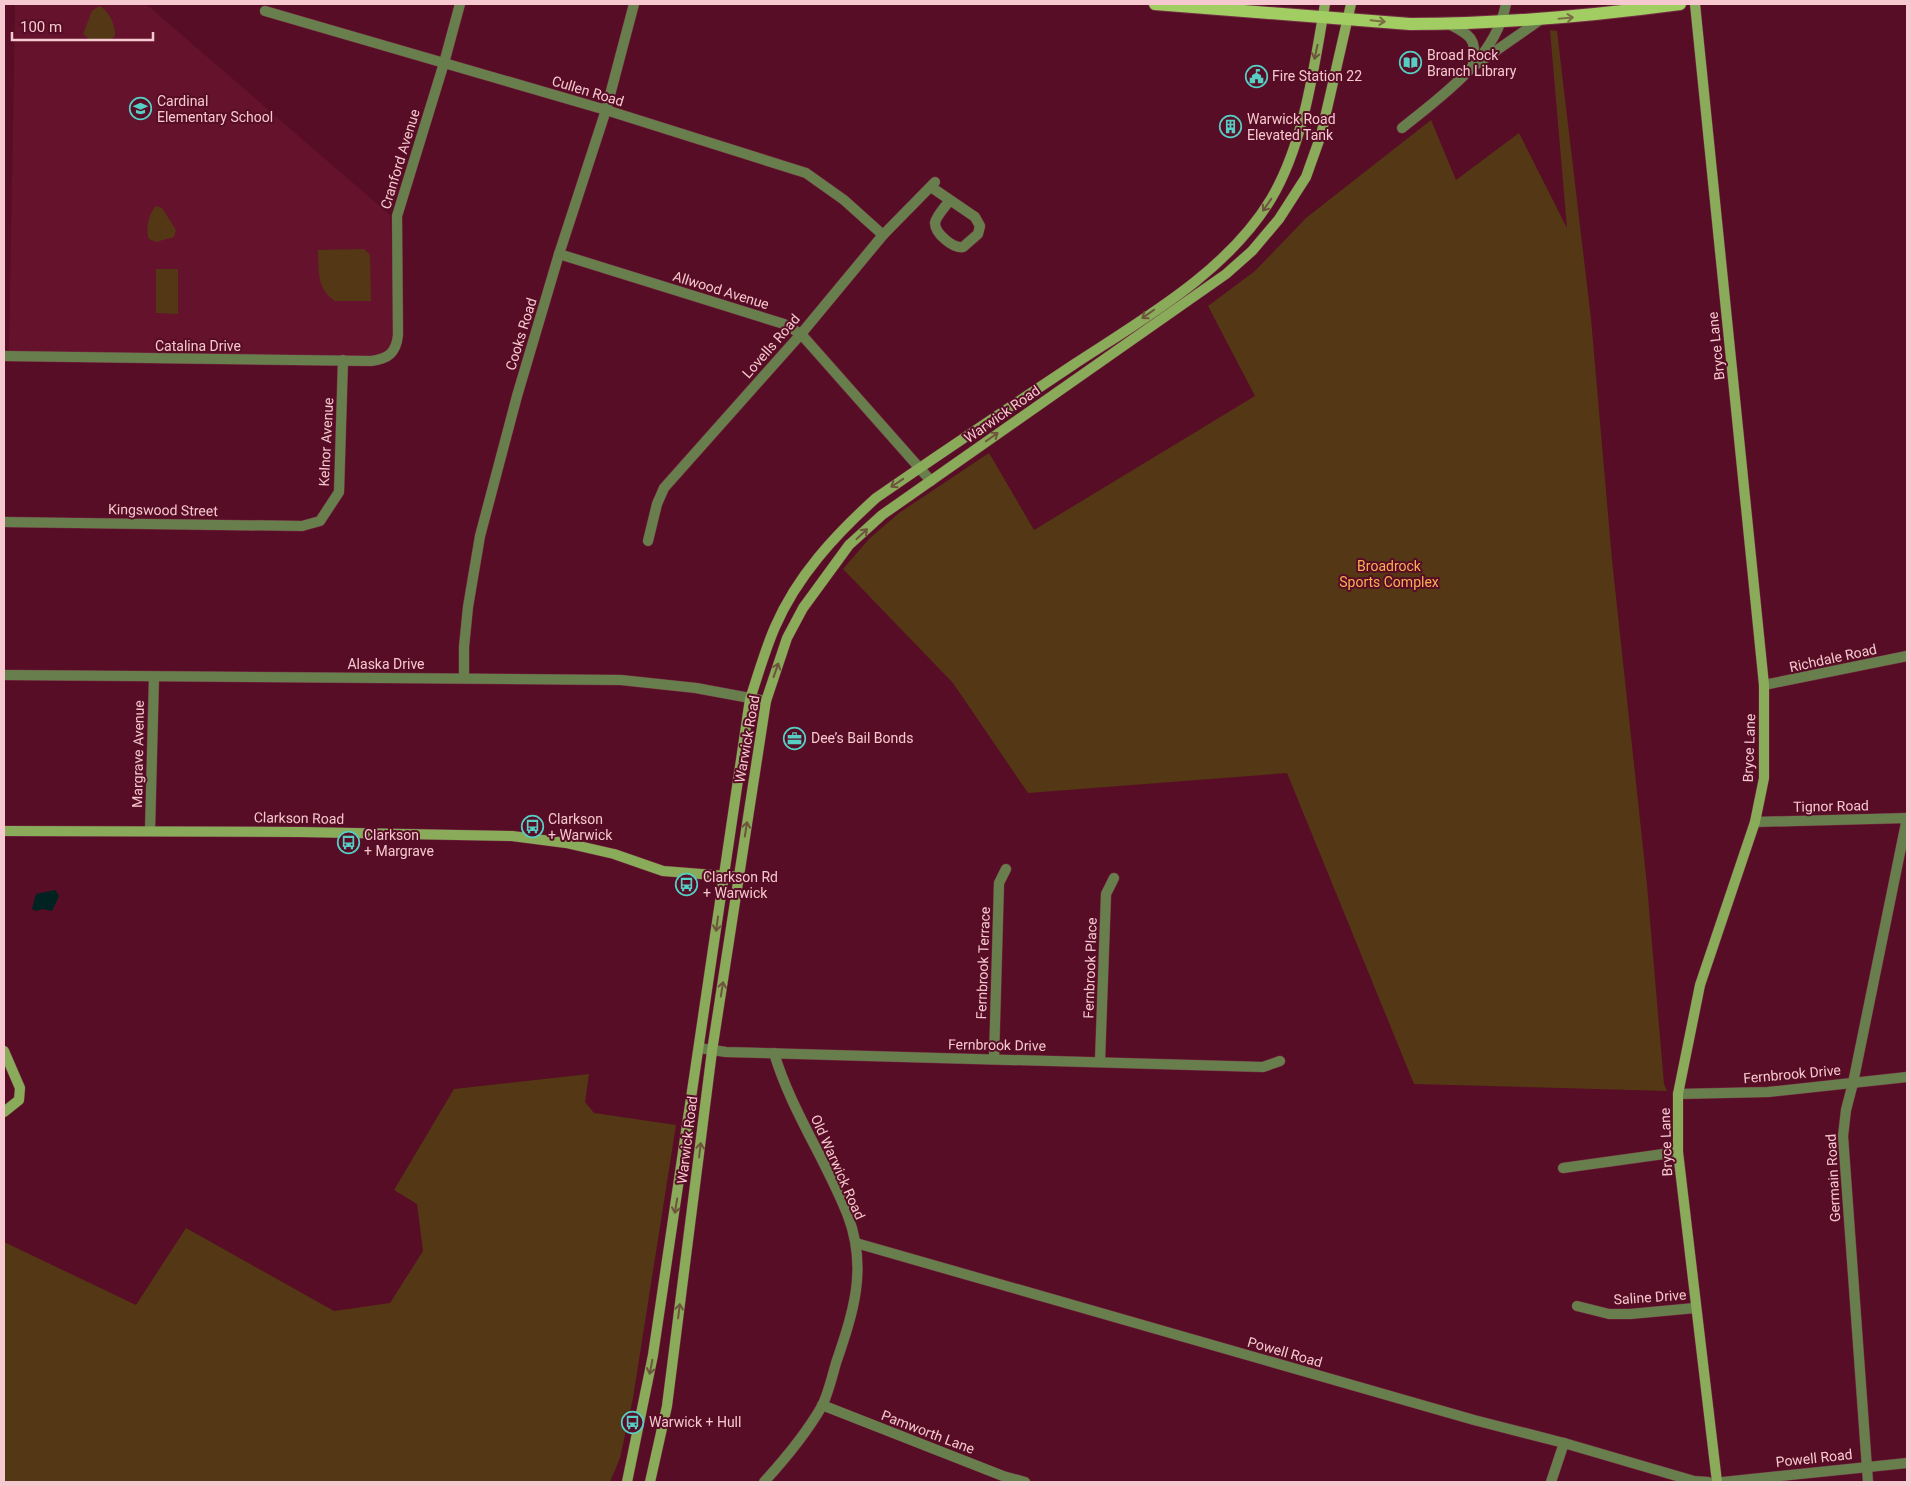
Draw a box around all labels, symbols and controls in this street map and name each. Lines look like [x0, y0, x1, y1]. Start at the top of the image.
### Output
scale bar [12, 10, 154, 42]
one-way arrow [1557, 13, 1573, 22]
one-way arrow [1370, 16, 1386, 25]
text: 100 m [20, 18, 62, 36]
one-way arrow [1310, 43, 1320, 59]
place label: Broad Rock Branch Library [1427, 47, 1517, 79]
library icon: Broad Rock Branch Library [1399, 51, 1423, 75]
public building icon: Fire Station 22 [1244, 64, 1268, 88]
place label: Fire Station 22 [1272, 68, 1362, 84]
street label: Cullen Road [550, 72, 626, 110]
place label: Cardinal Elementary School [157, 93, 273, 125]
school or university icon: Cardinal Elementary School [129, 97, 153, 121]
street label: Cranford Avenue [377, 107, 423, 211]
place label: Warwick Road Elevated Tank [1247, 111, 1336, 143]
building icon: Warwick Road Elevated Tank [1219, 115, 1243, 139]
one-way arrow [1262, 198, 1272, 212]
street label: Allwood Avenue [671, 268, 771, 312]
street label: Cooks Road [502, 296, 540, 372]
one-way arrow [1142, 309, 1155, 320]
street label: Lovells Road [739, 311, 803, 381]
street label: Bryce Lane [1704, 311, 1728, 381]
street label: Catalina Drive [155, 338, 241, 354]
street label: Warwick Road [961, 382, 1043, 446]
street label: Kelnor Avenue [316, 397, 336, 487]
one-way arrow [985, 432, 999, 442]
one-way arrow [890, 478, 904, 488]
street label: Kingswood Street [108, 501, 218, 519]
one-way arrow [855, 528, 868, 540]
park label: Broadrock Sports Complex [1339, 558, 1439, 590]
street label: Richdale Road [1788, 641, 1878, 675]
street label: Alaska Drive [347, 656, 425, 672]
one-way arrow [772, 662, 782, 678]
street label: Warwick Road [731, 694, 763, 784]
street label: Margrave Avenue [129, 700, 147, 808]
street label: Bryce Lane [1740, 713, 1758, 783]
office icon: Dee’s Bail Bonds [783, 726, 807, 750]
place label: Dee’s Bail Bonds [811, 730, 913, 746]
street label: Tignor Road [1793, 797, 1869, 815]
street label: Clarkson Road [254, 809, 344, 827]
place label: Clarkson + Warwick [548, 811, 613, 843]
bus stop icon: Clarkson + Warwick [520, 815, 544, 839]
one-way arrow [741, 821, 751, 837]
place label: Clarkson + Margrave [364, 827, 434, 859]
bus stop icon: Clarkson + Margrave [336, 831, 360, 855]
place label: Clarkson Rd + Warwick [703, 869, 778, 901]
bus stop icon: Clarkson Rd + Warwick [675, 873, 699, 897]
street label: Fernbrook Terrace [973, 906, 993, 1020]
one-way arrow [712, 916, 722, 932]
street label: Fernbrook Place [1080, 917, 1100, 1019]
one-way arrow [717, 981, 727, 997]
street label: Fernbrook Drive [948, 1036, 1046, 1054]
street label: Fernbrook Drive [1743, 1062, 1841, 1086]
street label: Warwick Road [674, 1095, 700, 1185]
street label: Bryce Lane [1657, 1107, 1675, 1177]
street label: Old Warwick Road [808, 1112, 868, 1222]
street label: Germain Road [1823, 1133, 1843, 1223]
one-way arrow [695, 1142, 705, 1158]
one-way arrow [670, 1198, 680, 1214]
street label: Saline Drive [1613, 1286, 1687, 1308]
one-way arrow [674, 1303, 684, 1319]
street label: Powell Road [1246, 1334, 1324, 1370]
one-way arrow [646, 1359, 655, 1375]
street label: Pamworth Lane [879, 1407, 977, 1457]
bus stop icon: Warwick + Hull [621, 1410, 645, 1434]
place label: Warwick + Hull [649, 1414, 741, 1430]
street label: Powell Road [1775, 1446, 1853, 1470]

